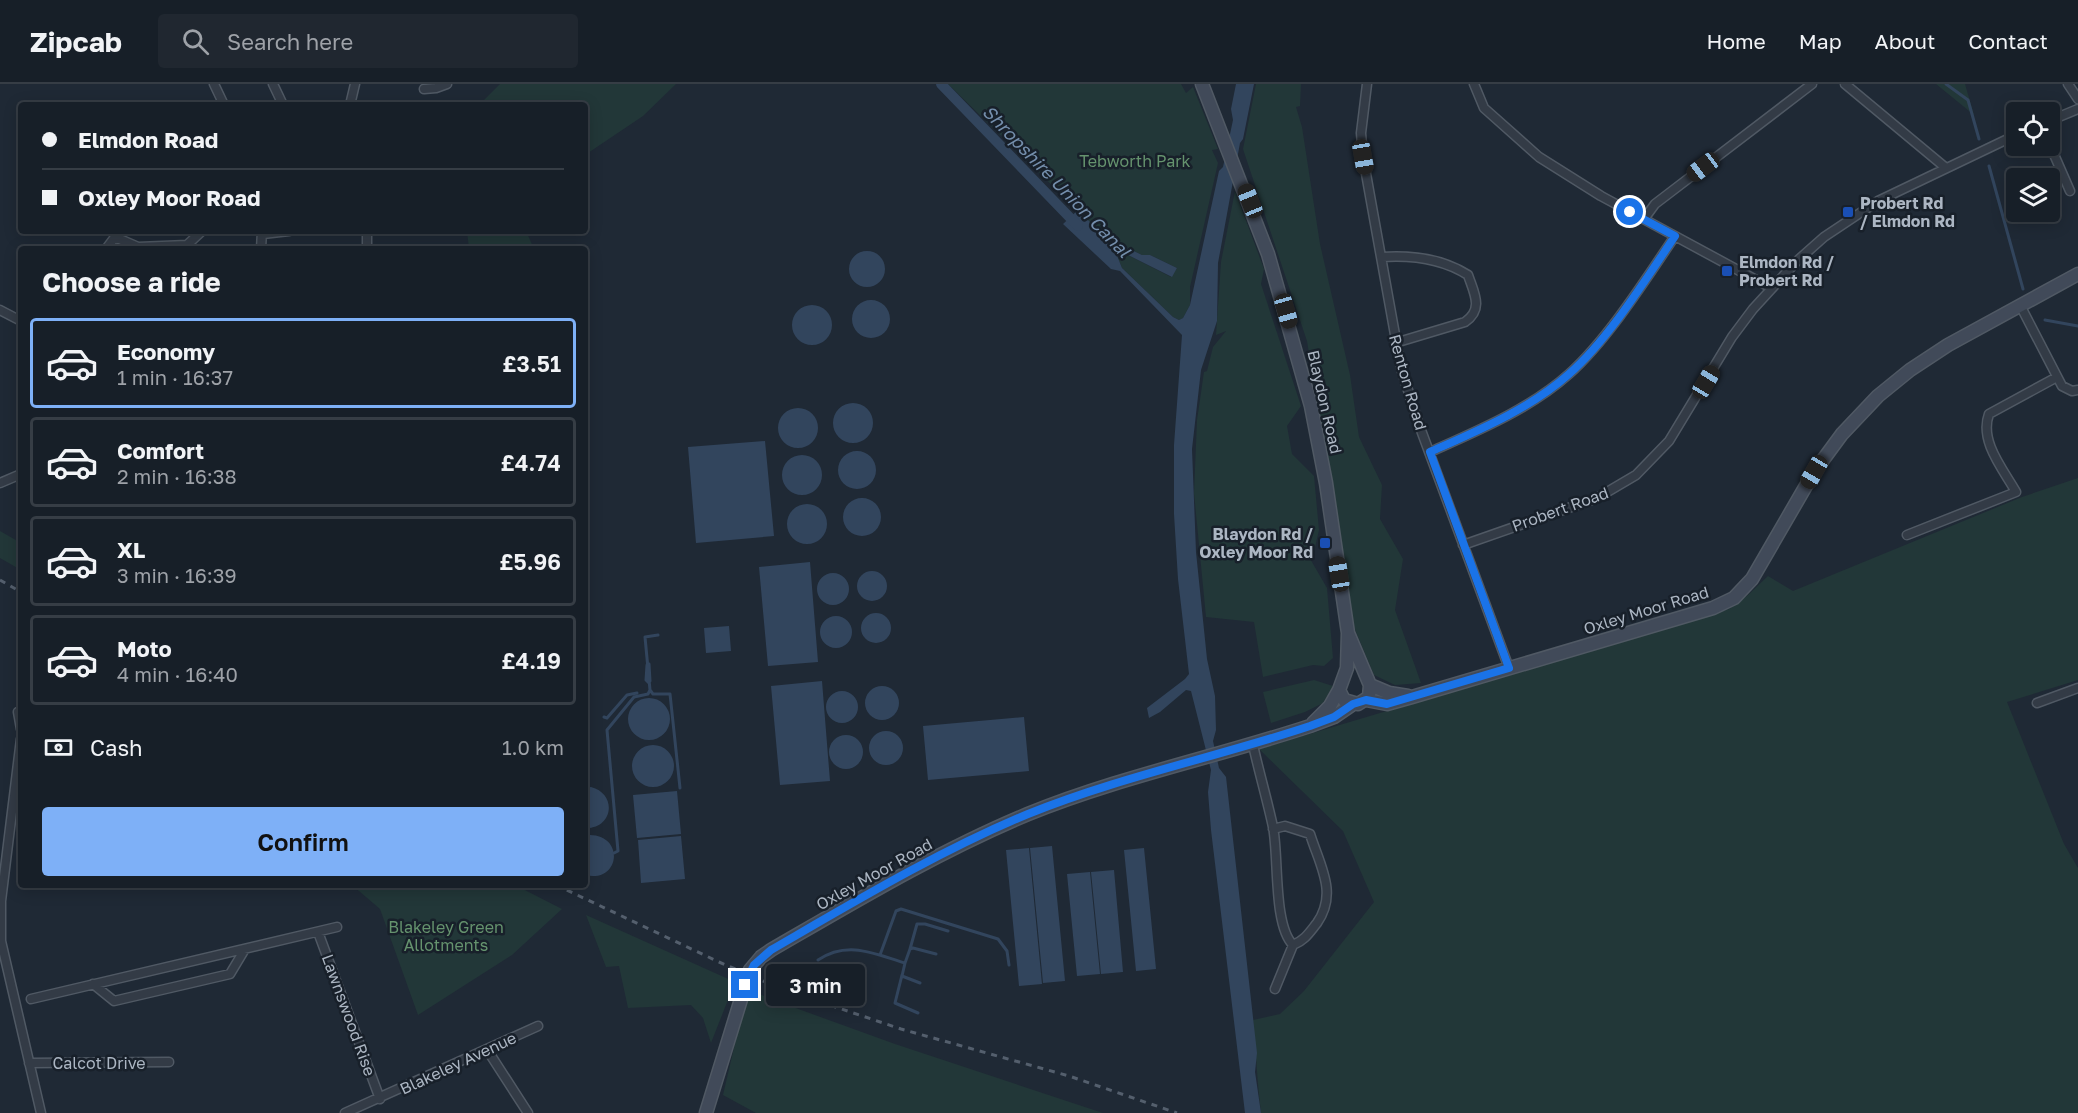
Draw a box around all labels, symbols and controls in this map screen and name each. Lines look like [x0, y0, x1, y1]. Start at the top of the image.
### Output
search box [158, 14, 578, 68]
text: Zipcab [30, 25, 122, 58]
icon: search [179, 25, 212, 58]
text: Search here [227, 28, 353, 55]
text: Home [1706, 28, 1766, 54]
text: Map [1799, 28, 1842, 54]
text: About [1875, 28, 1935, 54]
text: Contact [1968, 28, 2048, 54]
water label: Shropshire Union Canal [978, 100, 1136, 263]
map controls [2006, 102, 2060, 222]
button: locate [2006, 102, 2060, 156]
text: Elmdon Road [78, 126, 218, 153]
car [1351, 138, 1375, 176]
car [1683, 149, 1723, 185]
park label: Tebworth Park [1079, 151, 1191, 171]
button: layers [2006, 168, 2060, 222]
car [1235, 181, 1265, 221]
text: Oxley Moor Road [78, 184, 260, 211]
place label: Probert Rd / Elmdon Rd [1860, 193, 1955, 231]
route start [1616, 198, 1643, 225]
marker: Probert Rd / Elmdon Rd [1841, 205, 1855, 219]
place label: Elmdon Rd / Probert Rd [1739, 252, 1834, 290]
marker: Elmdon Rd / Probert Rd [1720, 264, 1734, 278]
text: Choose a ride [42, 266, 221, 298]
car [1272, 291, 1300, 331]
street label: Renton Road [1385, 332, 1431, 432]
icon: car [45, 336, 99, 390]
text: Economy [117, 338, 215, 365]
street label: Blaydon Road [1303, 348, 1347, 456]
text: £3.51 [502, 350, 561, 377]
car [1689, 362, 1723, 402]
text: 1 min · 16:37 [117, 365, 233, 389]
icon: car [45, 435, 99, 489]
text: Comfort [117, 437, 204, 464]
text: £4.74 [500, 449, 561, 476]
car [1797, 452, 1831, 492]
text: 2 min · 16:38 [117, 464, 237, 488]
street label: Probert Road [1509, 482, 1611, 536]
place label: Blaydon Rd / Oxley Moor Rd [1199, 524, 1313, 562]
icon: car [45, 534, 99, 588]
text: XL [117, 536, 145, 563]
marker: Blaydon Rd / Oxley Moor Rd [1318, 536, 1332, 550]
text: £5.96 [499, 548, 561, 575]
car [1327, 555, 1351, 593]
text: 3 min · 16:39 [117, 563, 237, 587]
street label: Oxley Moor Road [1581, 581, 1711, 639]
icon: car [45, 633, 99, 687]
text: Moto [117, 635, 172, 662]
text: £4.19 [501, 647, 561, 674]
text: 4 min · 16:40 [117, 662, 238, 686]
icon: cash [42, 731, 75, 764]
text: Cash [90, 734, 143, 761]
text: 1.0 km [502, 735, 564, 759]
button: Confirm [42, 807, 564, 876]
street label: Oxley Moor Road [812, 834, 936, 914]
park label: Blakeley Green Allotments [388, 917, 504, 955]
street label: Lawnswood Rise [318, 951, 380, 1079]
callout: 3 min [766, 964, 865, 1006]
route end [731, 971, 758, 998]
text: 3 min [789, 973, 842, 997]
street label: Blakeley Avenue [397, 1027, 519, 1099]
street label: Calcot Drive [52, 1053, 146, 1073]

